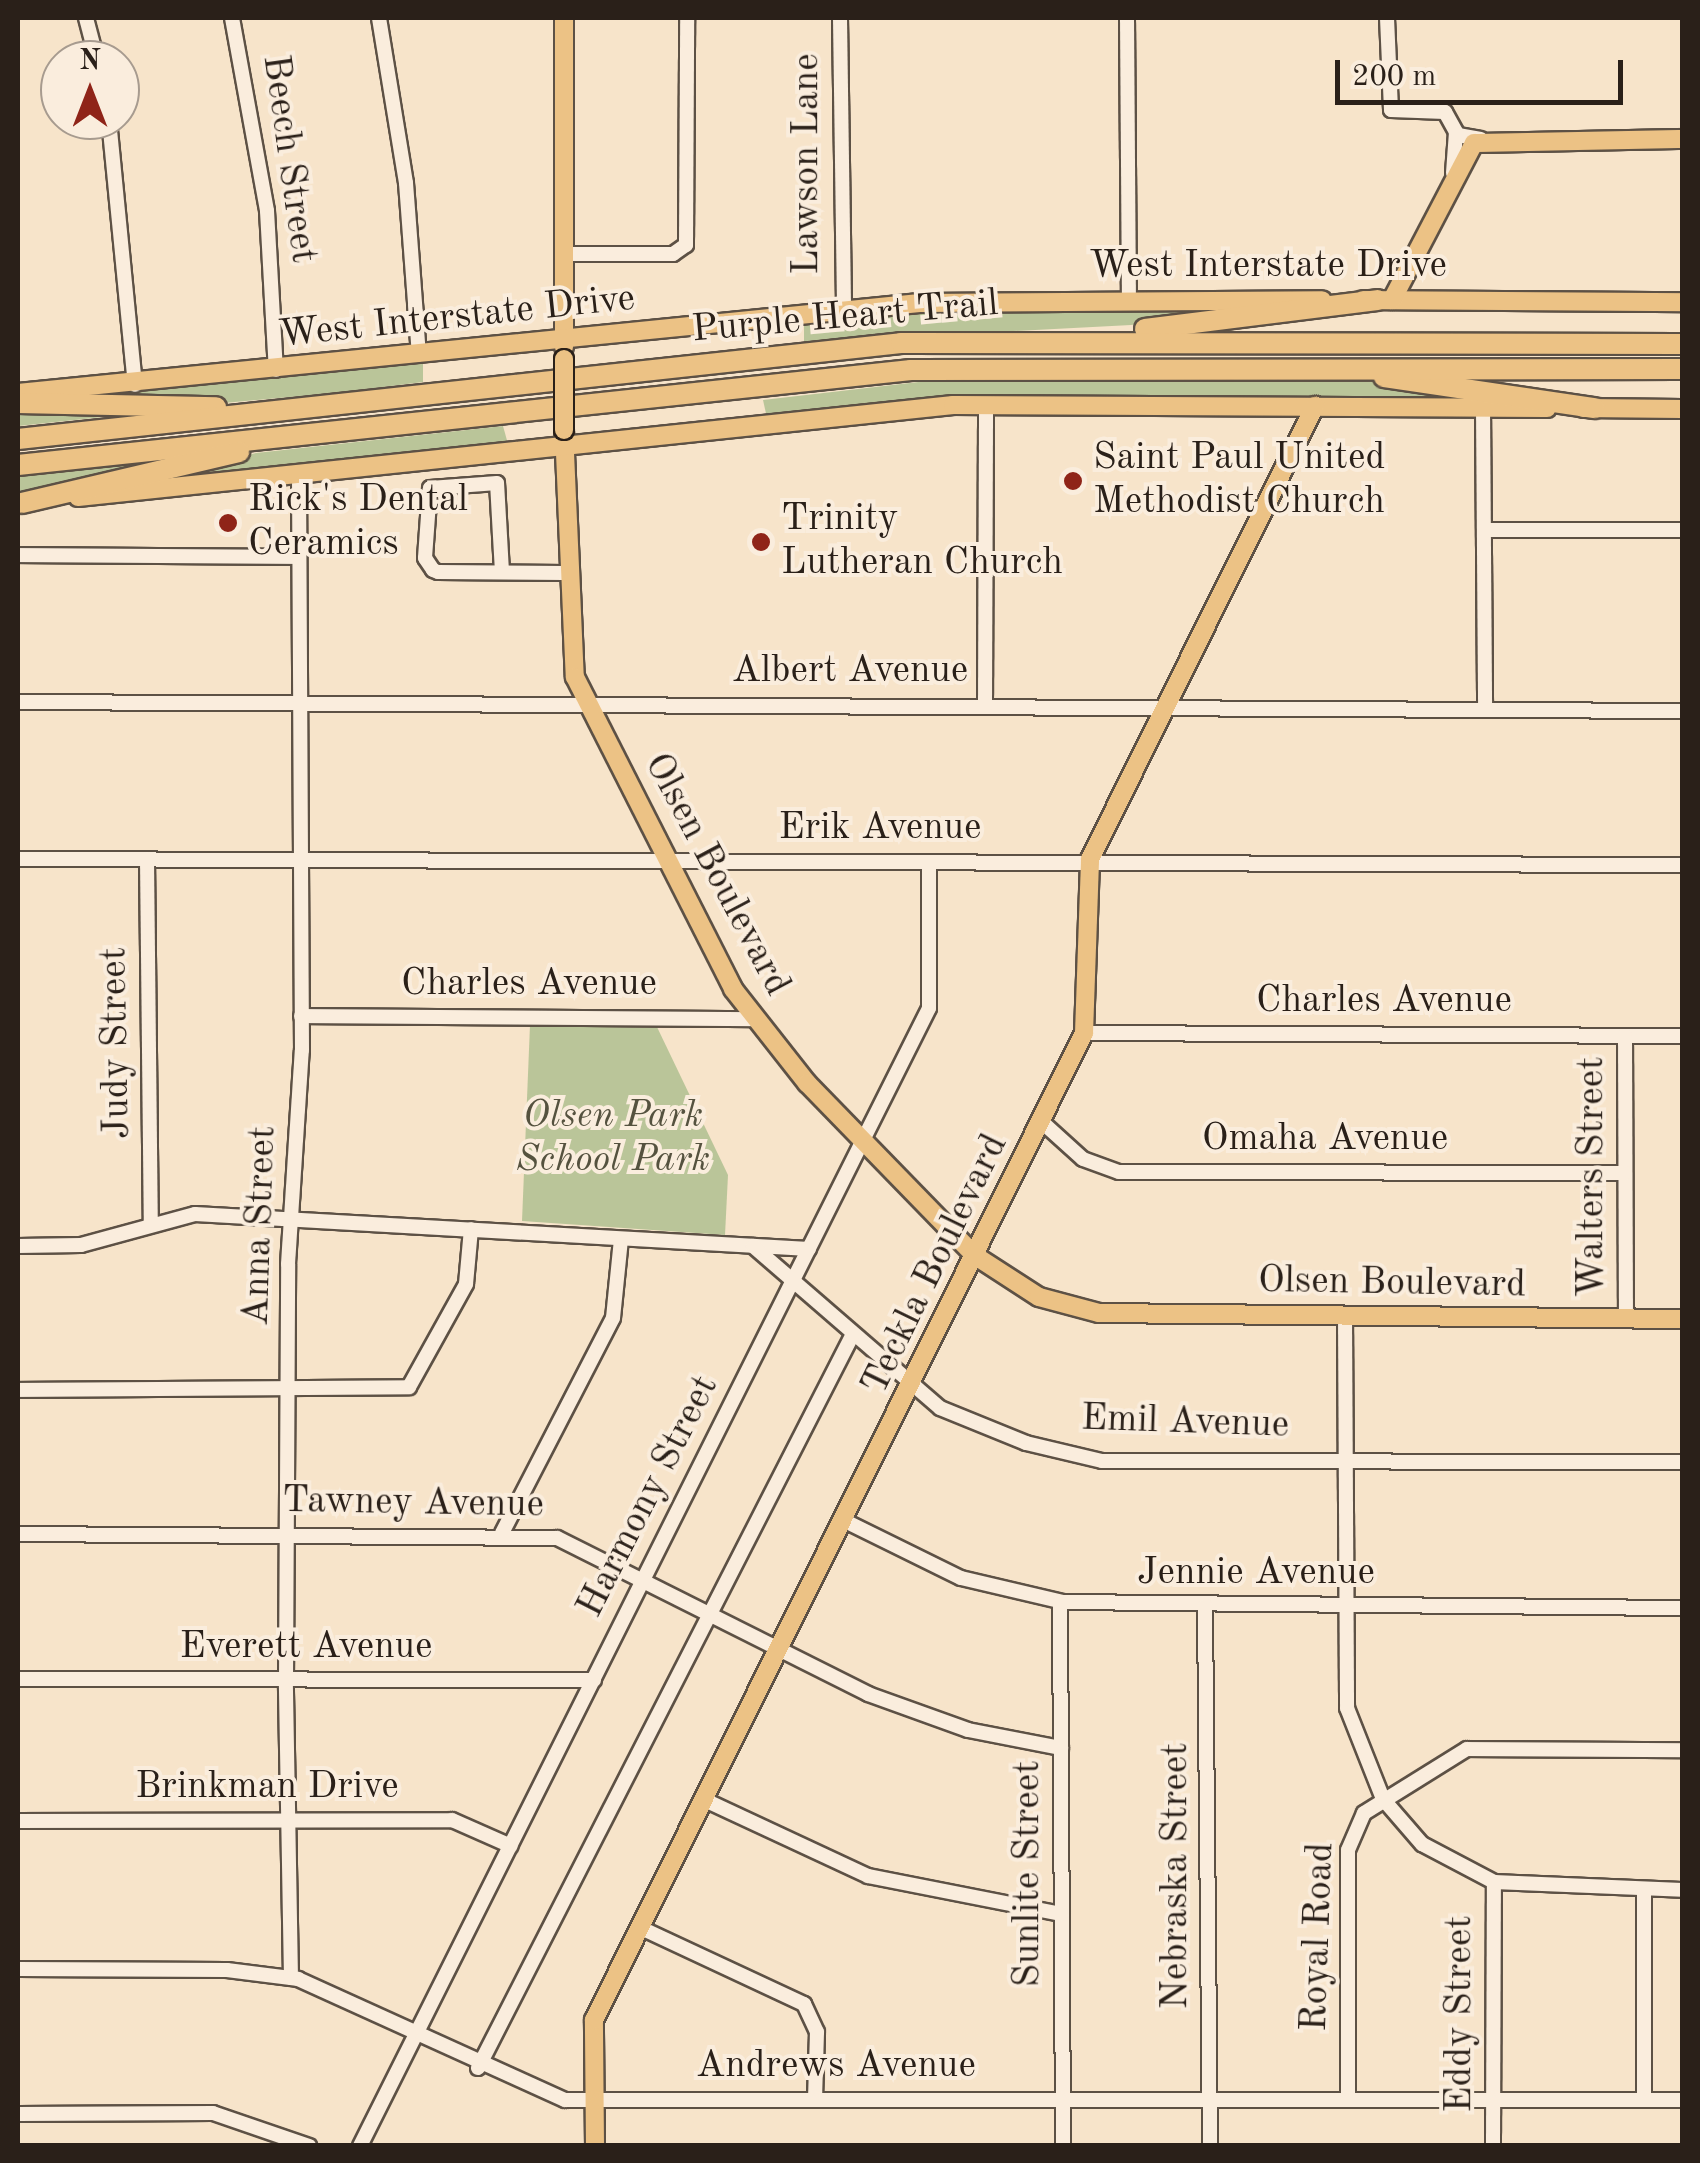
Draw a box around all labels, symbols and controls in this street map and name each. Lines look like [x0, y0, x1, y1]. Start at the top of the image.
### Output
north arrow [40, 40, 140, 140]
scale bar [1340, 40, 1628, 102]
text: N [79, 48, 101, 76]
street label: Beech Street [251, 52, 325, 266]
street label: Lawson Lane [785, 53, 831, 275]
text: 200 m [1352, 62, 1436, 92]
street label: West Interstate Drive [1089, 244, 1447, 290]
street label: West Interstate Drive [277, 277, 637, 359]
street label: Purple Heart Trail [690, 282, 1000, 354]
place label: Saint Paul United Methodist Church [1093, 436, 1385, 526]
marker: Saint Paul United Methodist Church [1062, 470, 1084, 492]
place label: Rick's Dental Ceramics [248, 478, 468, 568]
place label: Trinity Lutheran Church [781, 497, 1063, 586]
marker: Rick's Dental Ceramics [217, 512, 239, 534]
marker: Trinity Lutheran Church [750, 531, 772, 553]
street label: Albert Avenue [732, 649, 968, 695]
street label: Olsen Boulevard [633, 746, 799, 1004]
street label: Erik Avenue [778, 806, 982, 852]
street label: Judy Street [93, 947, 141, 1139]
street label: Charles Avenue [401, 962, 657, 1008]
street label: Charles Avenue [1256, 979, 1512, 1025]
street label: Walters Street [1570, 1057, 1616, 1297]
park label: Olsen Park School Park [516, 1094, 710, 1184]
street label: Omaha Avenue [1202, 1117, 1448, 1163]
street label: Anna Street [235, 1125, 287, 1327]
street label: Teckla Boulevard [853, 1127, 1019, 1403]
street label: Olsen Boulevard [1258, 1259, 1526, 1309]
street label: Harmony Street [568, 1368, 730, 1626]
street label: Emil Avenue [1080, 1397, 1290, 1449]
street label: Tawney Avenue [282, 1479, 544, 1529]
street label: Jennie Avenue [1137, 1551, 1375, 1597]
street label: Everett Avenue [179, 1625, 433, 1671]
street label: Nebraska Street [1154, 1743, 1200, 2009]
street label: Sunlite Street [1006, 1760, 1052, 1988]
street label: Brinkman Drive [135, 1765, 399, 1811]
street label: Royal Road [1293, 1842, 1345, 2032]
street label: Eddy Street [1438, 1915, 1484, 2113]
street label: Andrews Avenue [696, 2044, 976, 2090]

